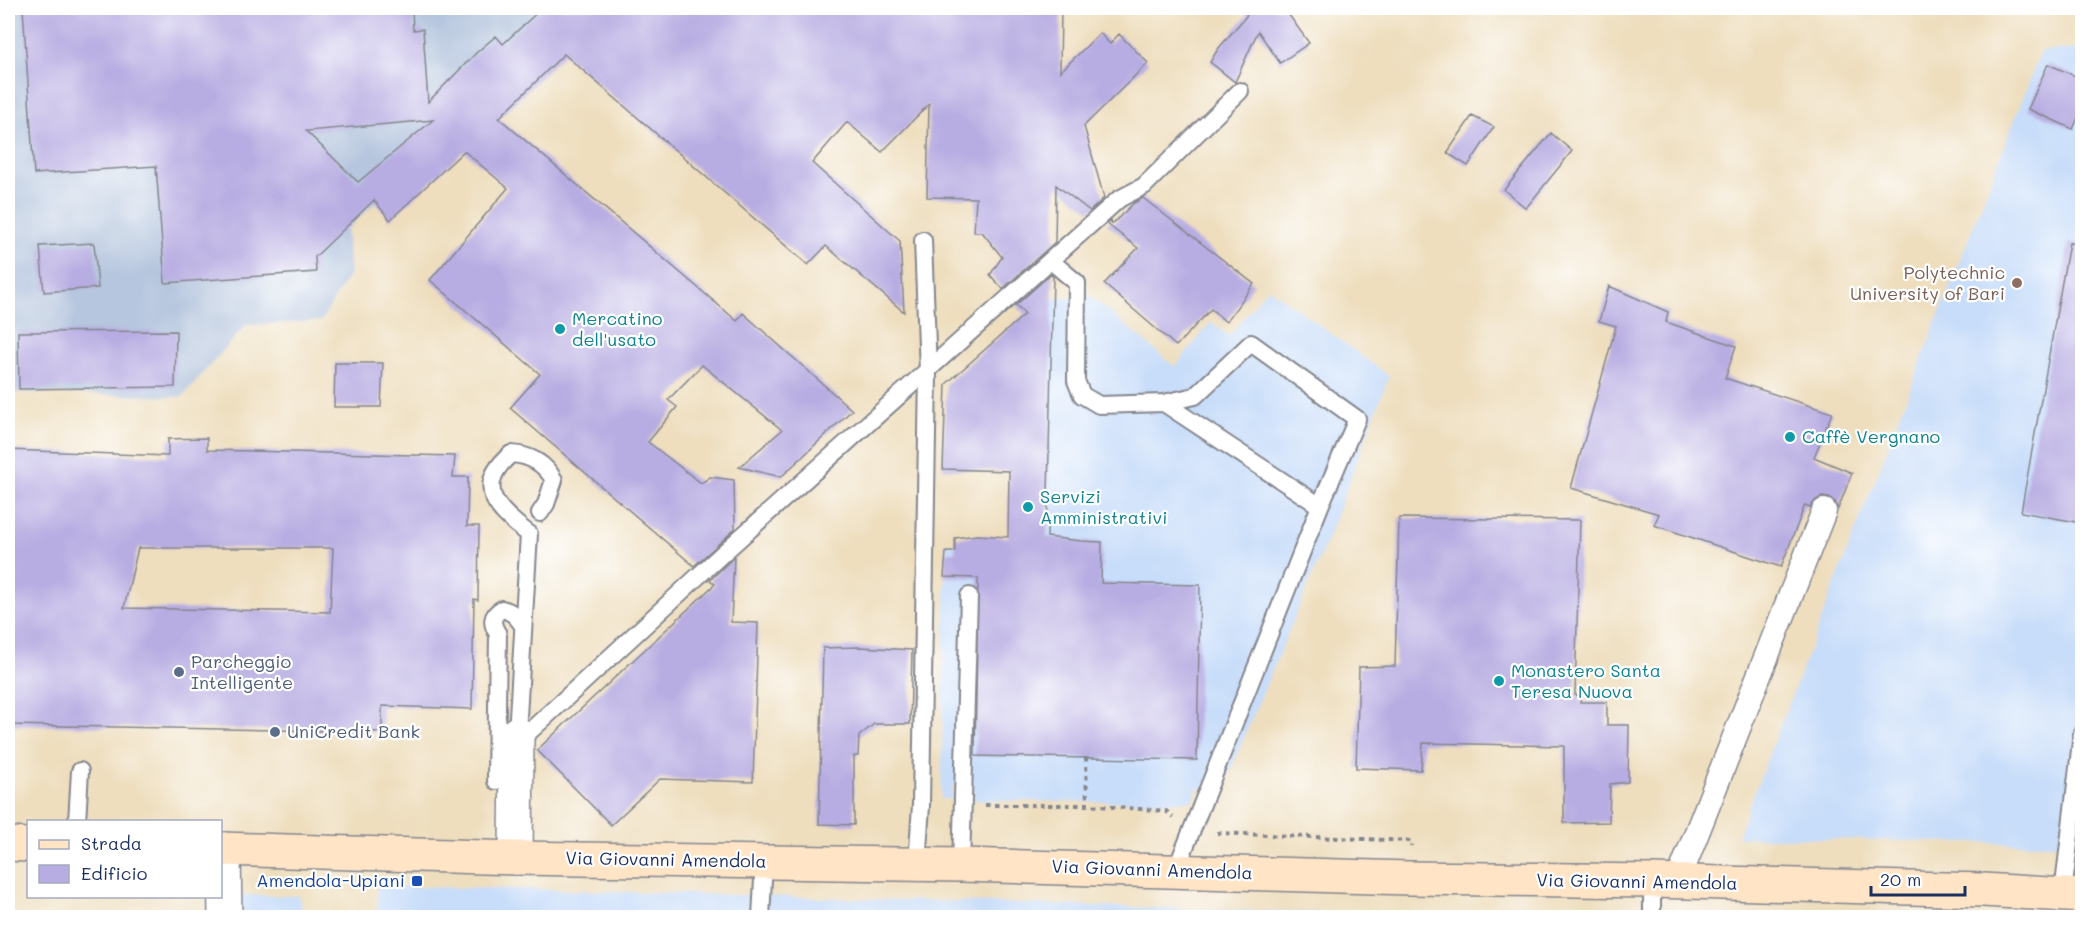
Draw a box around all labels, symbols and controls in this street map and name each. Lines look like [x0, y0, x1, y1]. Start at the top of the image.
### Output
place label: Polytechnic University of Bari [1850, 260, 2005, 305]
marker: Polytechnic University of Bari [2010, 276, 2024, 290]
place label: Mercatino dell'usato [572, 306, 663, 351]
marker: Mercatino dell'usato [553, 322, 567, 336]
place label: Caffè Vergnano [1802, 424, 1941, 448]
marker: Caffè Vergnano [1783, 430, 1797, 444]
place label: Servizi Amministrativi [1040, 484, 1168, 529]
marker: Servizi Amministrativi [1021, 500, 1035, 514]
place label: Parcheggio Intelligente [191, 649, 293, 694]
place label: Monastero Santa Teresa Nuova [1511, 658, 1661, 703]
marker: Parcheggio Intelligente [172, 665, 186, 679]
marker: Monastero Santa Teresa Nuova [1492, 674, 1506, 688]
place label: UniCredit Bank [287, 719, 420, 743]
marker: UniCredit Bank [268, 725, 282, 739]
legend [27, 820, 222, 898]
text: Strada [81, 831, 142, 855]
street label: Via Giovanni Amendola [565, 845, 767, 873]
street label: Via Giovanni Amendola [1051, 853, 1253, 885]
scale bar [1871, 859, 1966, 897]
text: Edificio [81, 861, 148, 885]
street label: Via Giovanni Amendola [1536, 867, 1738, 895]
text: 20 m [1880, 867, 1921, 891]
place label: Amendola-Upiani [256, 868, 405, 892]
marker: Amendola-Upiani [410, 874, 424, 888]

